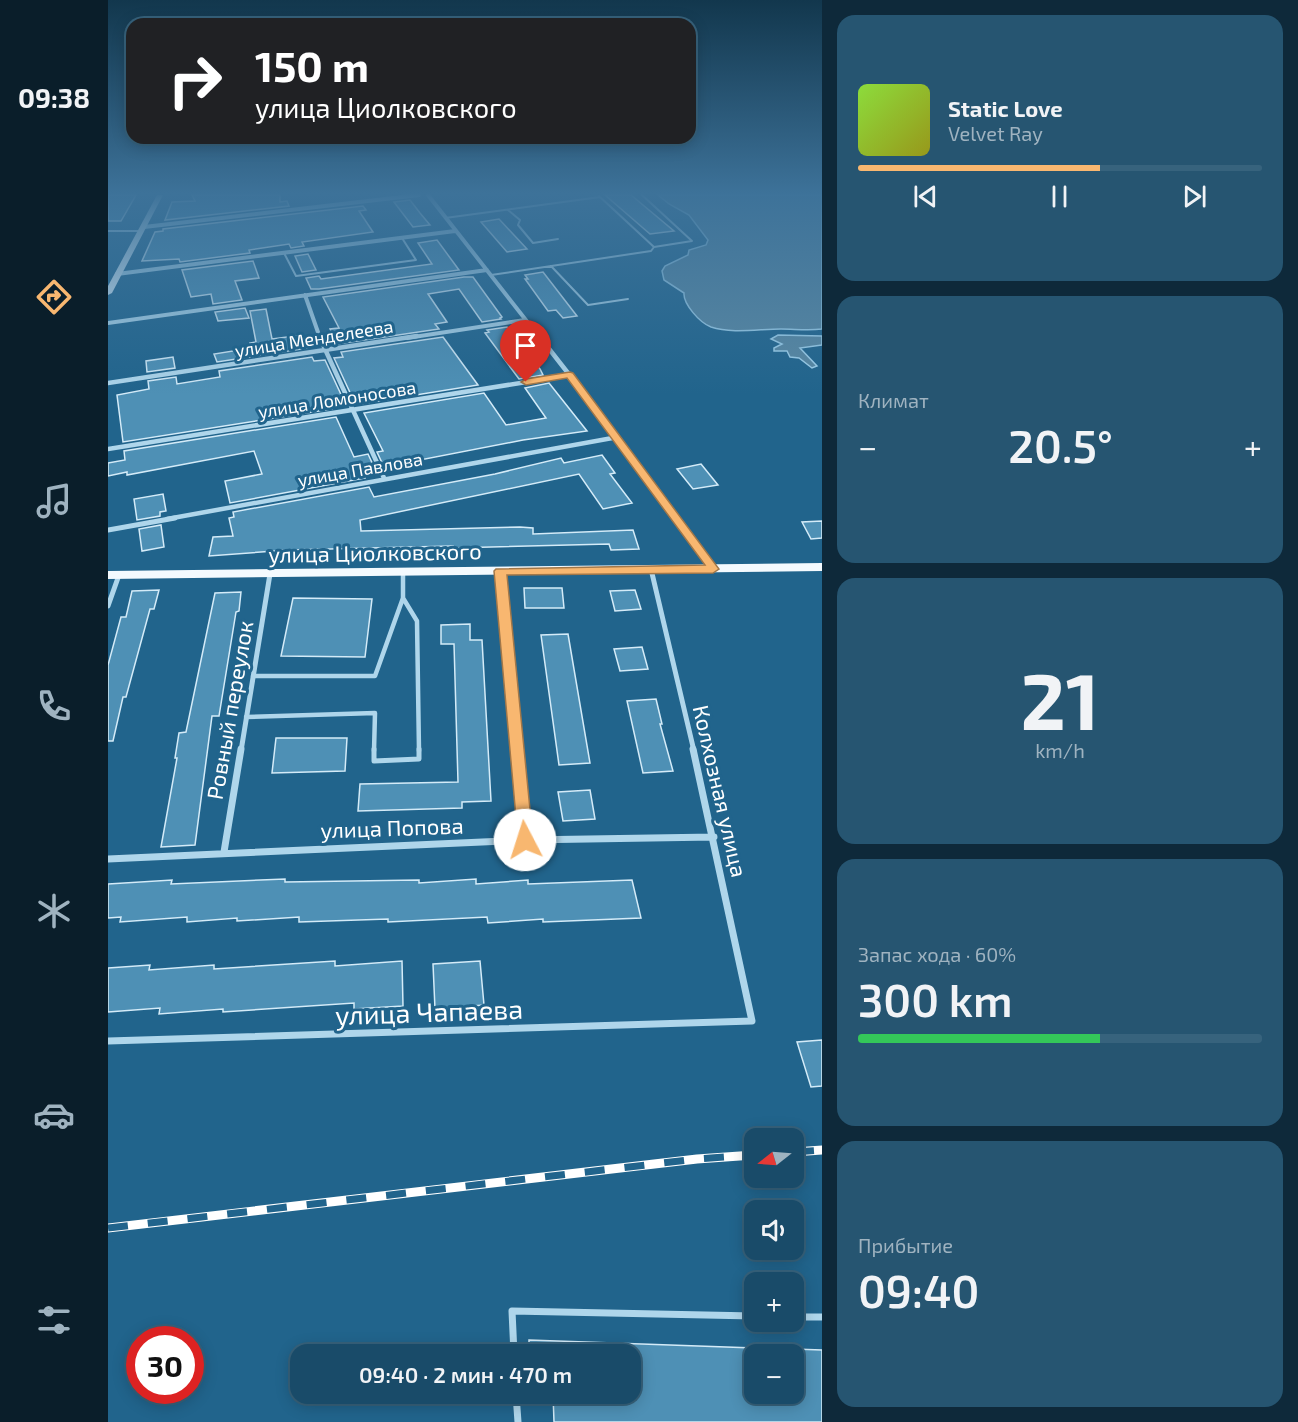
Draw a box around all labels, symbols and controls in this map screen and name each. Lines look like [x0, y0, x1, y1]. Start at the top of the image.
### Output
text: 150 m [255, 40, 369, 90]
icon: right [156, 42, 234, 120]
text: 09:38 [18, 81, 90, 113]
text: улица Циолковского [255, 91, 517, 123]
text: Static Love [948, 95, 1063, 121]
text: Velvet Ray [948, 121, 1043, 145]
icon: previous [909, 180, 942, 213]
icon: pause [1043, 180, 1076, 213]
icon: next [1178, 180, 1211, 213]
icon: directions [33, 276, 75, 318]
street label: улица Менделеева [233, 315, 395, 361]
pin [500, 320, 551, 382]
icon: arrive [509, 329, 542, 362]
street label: улица Ломоносова [256, 376, 418, 422]
text: Климат [858, 388, 929, 412]
text: 20.5° [1008, 418, 1113, 472]
text: − [858, 426, 877, 466]
text: + [1244, 426, 1262, 466]
street label: улица Павлова [296, 447, 424, 491]
icon: music [33, 480, 75, 522]
street label: улица Циолковского [268, 537, 482, 568]
street label: Ровный переулок [200, 618, 259, 802]
text: 21 [1020, 652, 1100, 746]
icon: phone [33, 685, 75, 727]
street label: Колхозная улица [688, 702, 753, 880]
text: km/h [1035, 738, 1085, 762]
position arrow [493, 808, 557, 872]
street label: улица Попова [320, 812, 464, 843]
icon: climate [33, 890, 75, 932]
text: Запас хода · 60% [858, 942, 1016, 966]
text: 300 km [858, 972, 1013, 1026]
street label: улица Чапаева [334, 992, 524, 1031]
icon: car [33, 1094, 75, 1136]
north arrow [744, 1128, 804, 1188]
map controls [744, 1128, 804, 1404]
button: sound [744, 1200, 804, 1260]
text: Прибытие [858, 1233, 953, 1257]
text: 09:40 [858, 1263, 979, 1317]
button: + [744, 1272, 804, 1332]
icon: filters [33, 1299, 75, 1341]
speed limit sign: 30 [126, 1326, 204, 1404]
button: − [744, 1344, 804, 1404]
text: 09:40 · 2 мин · 470 m [359, 1361, 572, 1387]

